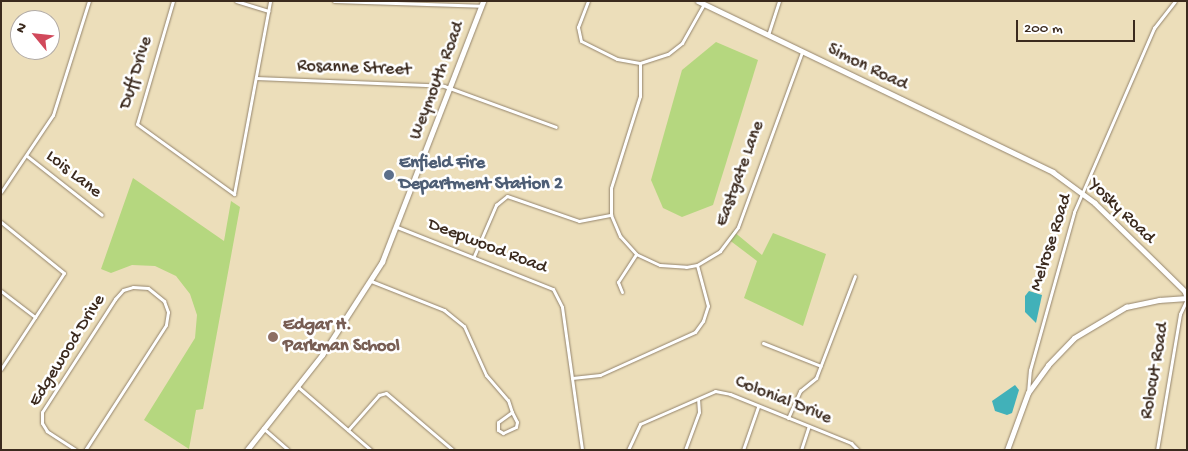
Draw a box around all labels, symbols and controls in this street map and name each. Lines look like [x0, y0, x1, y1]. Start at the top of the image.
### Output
north arrow [10, 10, 60, 60]
scale bar [1018, 10, 1137, 42]
street label: Weymouth Road [406, 19, 470, 143]
text: N [13, 20, 32, 36]
text: 200 m [1024, 20, 1063, 38]
street label: Duff Drive [116, 34, 158, 112]
street label: Simon Road [823, 39, 911, 97]
street label: Rosanne Street [297, 56, 411, 82]
street label: Eastgate Lane [712, 118, 770, 230]
street label: Lois Lane [41, 146, 105, 204]
place label: Enfield Fire Department Station 2 [399, 154, 563, 196]
marker: Enfield Fire Department Station 2 [383, 169, 395, 181]
street label: Yosky Road [1083, 175, 1159, 249]
street label: Melrose Road [1026, 192, 1078, 294]
street label: Deepwood Road [424, 214, 550, 280]
street label: Edgewood Drive [25, 291, 111, 411]
place label: Edgar H. Parkman School [283, 316, 400, 358]
street label: Rolocut Road [1137, 321, 1175, 421]
marker: Edgar H. Parkman School [267, 331, 279, 343]
street label: Colonial Drive [732, 372, 834, 430]

